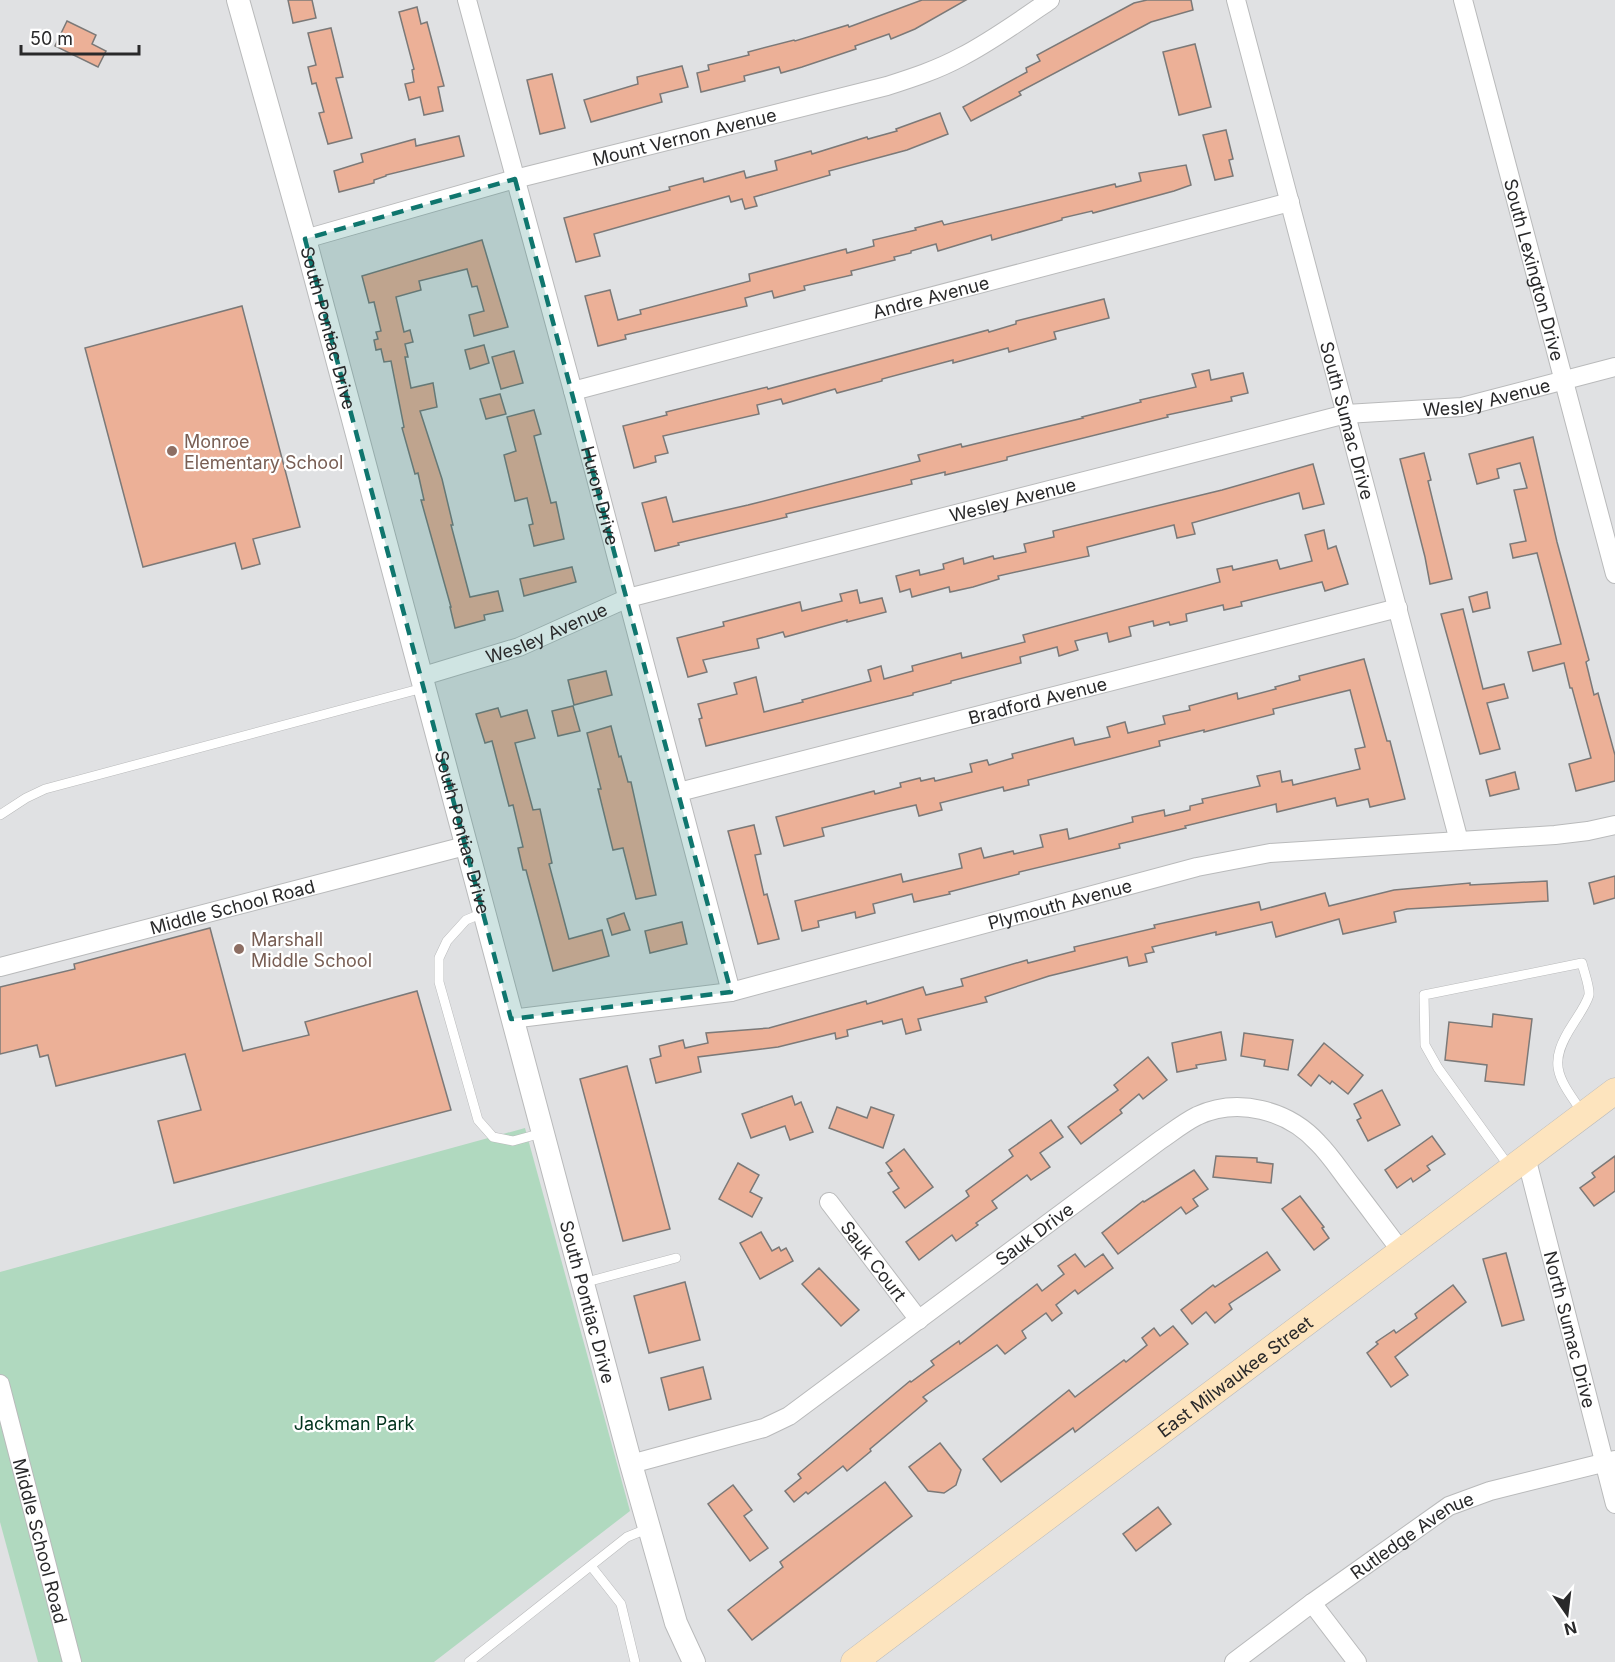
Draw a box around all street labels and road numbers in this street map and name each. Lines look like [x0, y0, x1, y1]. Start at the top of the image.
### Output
street label: Mount Vernon Avenue [590, 104, 779, 170]
street label: South Lexington Drive [1500, 176, 1569, 363]
street label: South Pontiac Drive [297, 244, 360, 412]
street label: Andre Avenue [870, 271, 991, 322]
street label: South Sumac Drive [1316, 339, 1379, 502]
street label: Wesley Avenue [1422, 374, 1552, 420]
street label: Huron Drive [577, 443, 624, 547]
street label: Wesley Avenue [947, 473, 1078, 526]
street label: Wesley Avenue [483, 598, 610, 667]
street label: Bradford Avenue [966, 672, 1109, 728]
street label: South Pontiac Drive [431, 748, 495, 916]
street label: Plymouth Avenue [985, 874, 1134, 933]
street label: Middle School Road [148, 875, 317, 938]
street label: Sauk Drive [991, 1198, 1077, 1270]
street label: Sauk Court [837, 1217, 911, 1305]
street label: South Pontiac Drive [556, 1218, 620, 1386]
street label: North Sumac Drive [1540, 1249, 1600, 1410]
street label: East Milwaukee Street [1153, 1311, 1316, 1441]
street label: Middle School Road [9, 1456, 72, 1626]
street label: Rutledge Avenue [1346, 1487, 1476, 1583]

